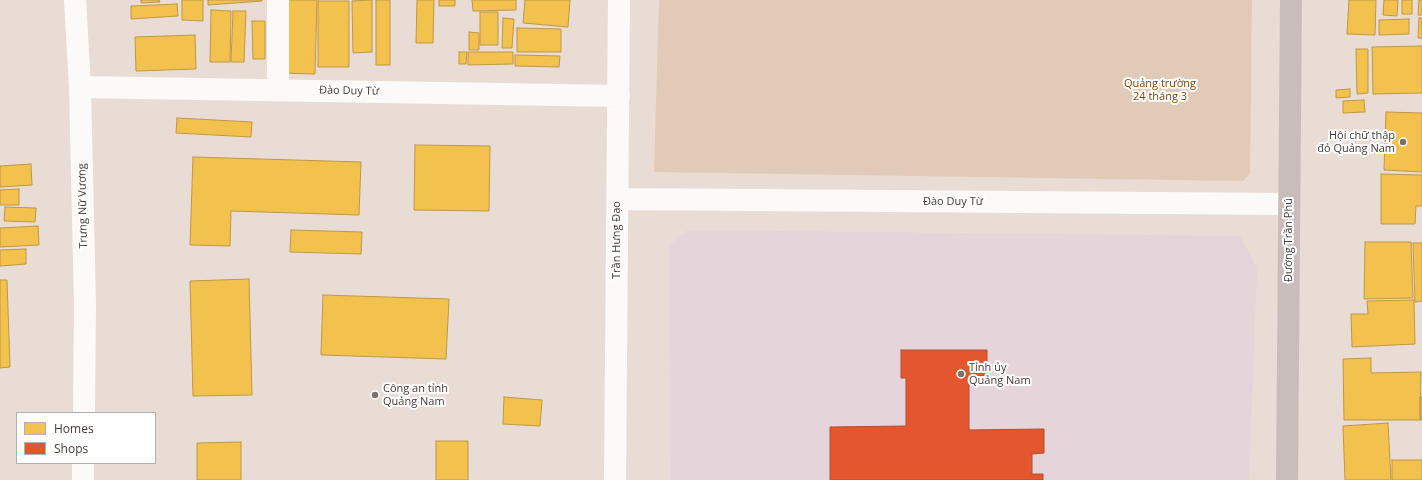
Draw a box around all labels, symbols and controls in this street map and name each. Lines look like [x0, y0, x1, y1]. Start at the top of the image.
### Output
park label: Quảng trường 24 tháng 3 [1124, 77, 1196, 103]
street label: Đào Duy Từ [319, 84, 379, 98]
place label: Hội chữ thập đỏ Quảng Nam [1317, 129, 1395, 155]
marker: Hội chữ thập đỏ Quảng Nam [1398, 137, 1408, 147]
street label: Trưng Nữ Vương [76, 163, 90, 249]
street label: Đào Duy Từ [923, 195, 983, 209]
street label: Đường Trần Phú [1282, 198, 1296, 282]
street label: Trần Hưng Đạo [610, 201, 624, 279]
place label: Tỉnh ủy Quảng Nam [969, 361, 1031, 387]
marker: Tỉnh ủy Quảng Nam [956, 369, 966, 379]
place label: Công an tỉnh Quảng Nam [383, 382, 448, 408]
marker: Công an tỉnh Quảng Nam [370, 390, 380, 400]
legend [16, 412, 156, 464]
text: Homes [54, 420, 94, 437]
text: Shops [54, 440, 88, 457]

